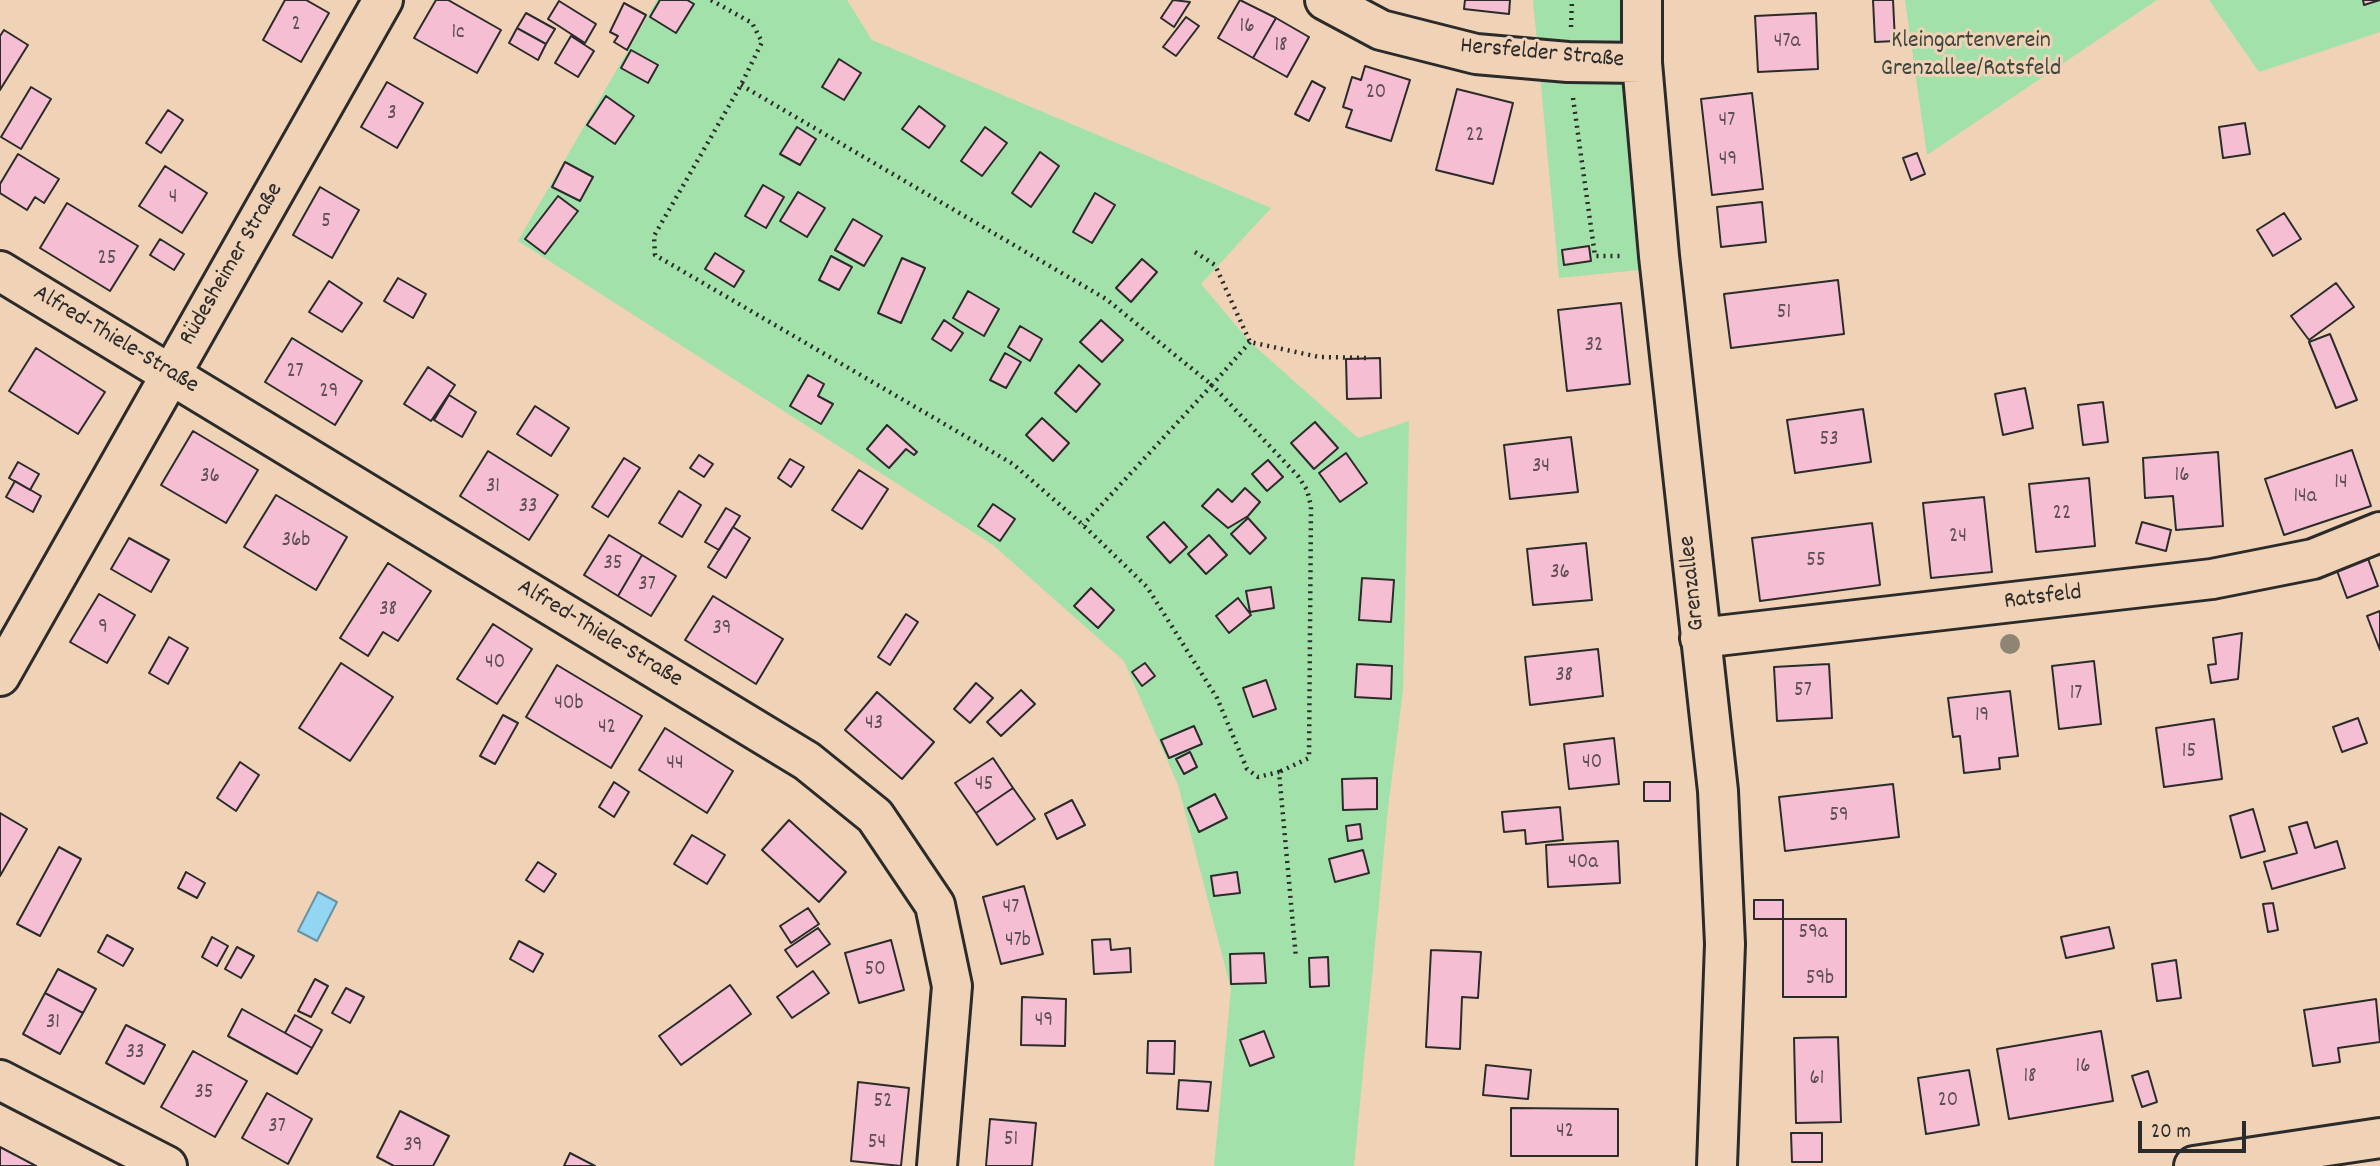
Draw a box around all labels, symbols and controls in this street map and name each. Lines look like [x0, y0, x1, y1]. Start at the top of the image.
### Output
house number: 2 [291, 13, 301, 39]
house number: 16 [1240, 15, 1254, 41]
house number: 1c [451, 21, 465, 47]
park label: Kleingartenverein Grenzallee/Ratsfeld [1881, 29, 2061, 85]
house number: 47a [1774, 30, 1800, 56]
street label: Hersfelder Straße [1459, 33, 1625, 77]
house number: 18 [1274, 34, 1288, 60]
house number: 20 [1366, 81, 1386, 107]
house number: 3 [387, 102, 397, 128]
house number: 47 [1719, 109, 1735, 135]
house number: 22 [1466, 124, 1484, 150]
house number: 49 [1719, 148, 1737, 174]
street label: Rüdesheimer Straße [175, 179, 291, 351]
house number: 4 [169, 186, 177, 212]
house number: 5 [321, 210, 331, 236]
house number: 25 [98, 247, 116, 273]
street label: Alfred-Thiele-Straße [27, 280, 203, 402]
house number: 51 [1777, 301, 1791, 327]
house number: 32 [1585, 334, 1603, 360]
house number: 27 [286, 360, 304, 386]
house number: 29 [320, 380, 338, 406]
house number: 53 [1819, 428, 1839, 454]
house number: 34 [1532, 455, 1550, 481]
house number: 16 [2175, 464, 2189, 490]
house number: 36 [200, 465, 220, 491]
house number: 14 [2334, 471, 2348, 497]
house number: 31 [486, 475, 500, 501]
house number: 14a [2293, 485, 2317, 511]
house number: 33 [519, 495, 537, 521]
house number: 22 [2053, 502, 2071, 528]
house number: 24 [1949, 525, 1967, 551]
house number: 36b [282, 529, 310, 555]
street label: Grenzallee [1675, 534, 1713, 632]
house number: 55 [1806, 549, 1826, 575]
house number: 35 [603, 552, 623, 578]
house number: 36 [1550, 561, 1570, 587]
house number: 37 [638, 573, 656, 599]
street label: Alfred-Thiele-Straße [511, 574, 687, 696]
street label: Ratsfeld [2003, 580, 2083, 618]
house number: 38 [379, 598, 397, 624]
house number: 9 [98, 616, 108, 642]
house number: 39 [713, 617, 731, 643]
house number: 40 [485, 651, 505, 677]
house number: 38 [1555, 664, 1573, 690]
house number: 57 [1794, 679, 1812, 705]
house number: 17 [2070, 682, 2082, 708]
house number: 40b [554, 692, 584, 718]
house number: 19 [1975, 704, 1989, 730]
house number: 43 [865, 712, 883, 738]
house number: 42 [598, 716, 616, 742]
house number: 15 [2182, 740, 2196, 766]
house number: 40 [1582, 751, 1602, 777]
house number: 44 [666, 752, 684, 778]
house number: 45 [975, 773, 993, 799]
house number: 59 [1829, 804, 1849, 830]
house number: 40a [1568, 851, 1598, 877]
house number: 47 [1003, 896, 1019, 922]
house number: 59a [1798, 921, 1828, 947]
house number: 47b [1005, 929, 1031, 955]
house number: 50 [864, 958, 886, 984]
house number: 59b [1806, 967, 1834, 993]
house number: 49 [1035, 1009, 1053, 1035]
house number: 31 [46, 1011, 60, 1037]
house number: 33 [126, 1041, 144, 1067]
house number: 16 [2076, 1055, 2090, 1081]
house number: 18 [2023, 1065, 2037, 1091]
house number: 61 [1810, 1067, 1824, 1093]
house number: 35 [194, 1081, 214, 1107]
house number: 20 [1938, 1089, 1958, 1115]
house number: 52 [874, 1090, 892, 1116]
scale bar [2142, 1106, 2250, 1150]
house number: 37 [268, 1115, 286, 1141]
text: 20 m [2151, 1118, 2191, 1148]
house number: 42 [1556, 1120, 1574, 1146]
house number: 51 [1004, 1128, 1018, 1154]
house number: 54 [868, 1131, 886, 1157]
house number: 39 [404, 1134, 422, 1160]

